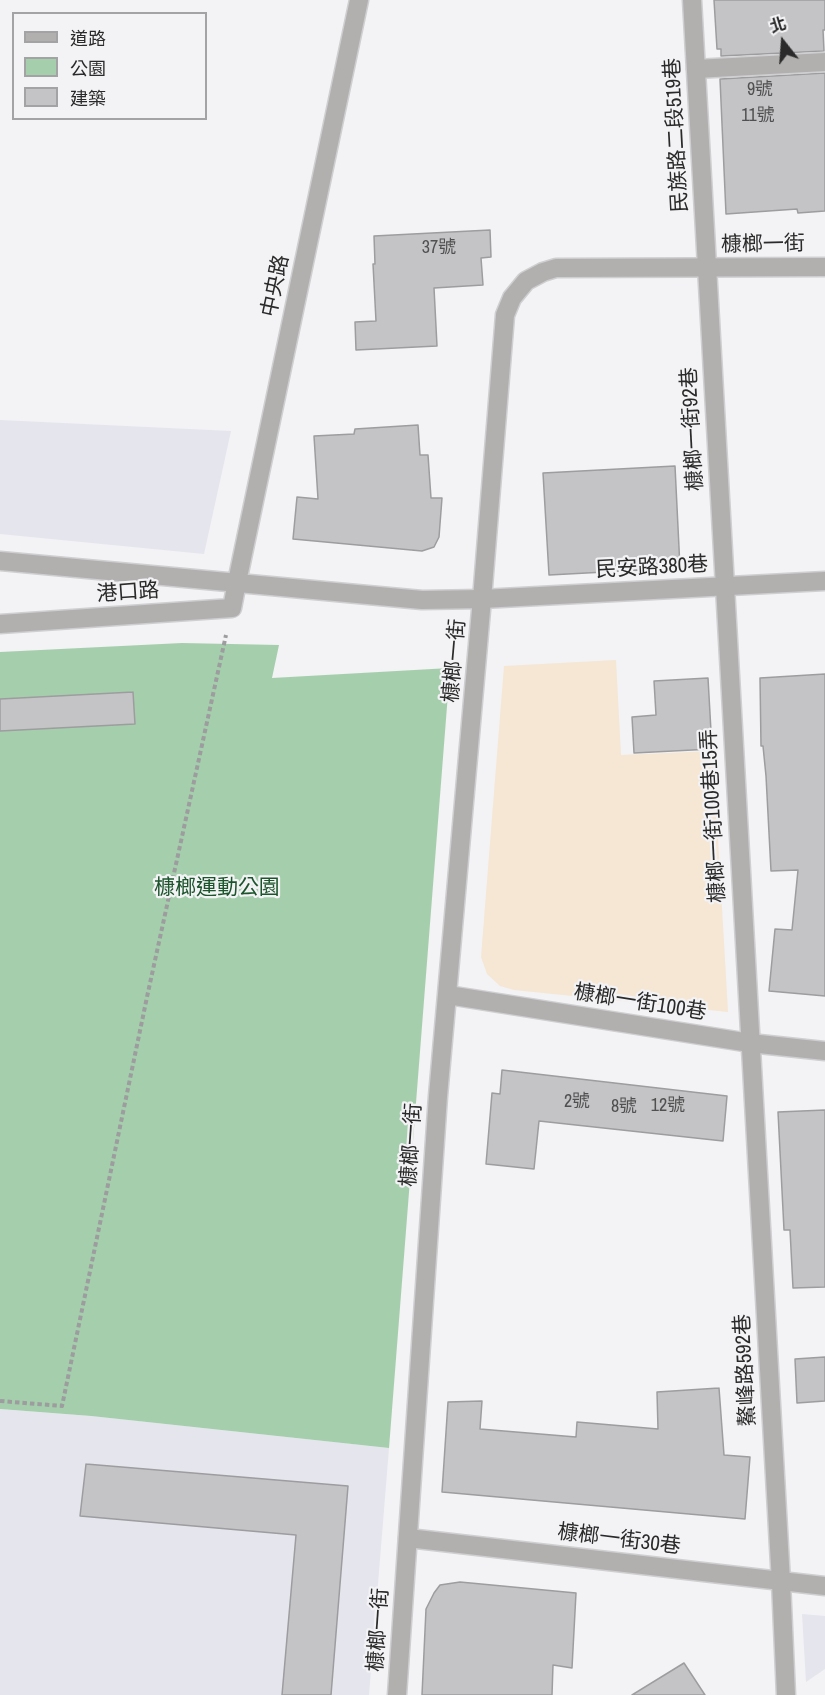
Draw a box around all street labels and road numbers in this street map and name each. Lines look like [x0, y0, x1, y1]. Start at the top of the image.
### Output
street label: 民族路二段519巷 [660, 57, 694, 213]
street label: 槺榔一街 [721, 232, 805, 258]
street label: 中央路 [257, 253, 295, 319]
street label: 槺榔一街92巷 [677, 366, 709, 492]
street label: 民安路380巷 [595, 552, 709, 584]
street label: 港口路 [96, 578, 160, 608]
street label: 槺榔一街 [439, 618, 471, 704]
street label: 槺榔一街100巷15弄 [697, 729, 731, 903]
street label: 槺榔一街100巷 [572, 980, 708, 1026]
street label: 槺榔一街 [397, 1102, 427, 1188]
street label: 鰲峰路592巷 [730, 1313, 762, 1427]
street label: 槺榔一街30巷 [556, 1520, 682, 1560]
street label: 槺榔一街 [364, 1587, 394, 1673]

